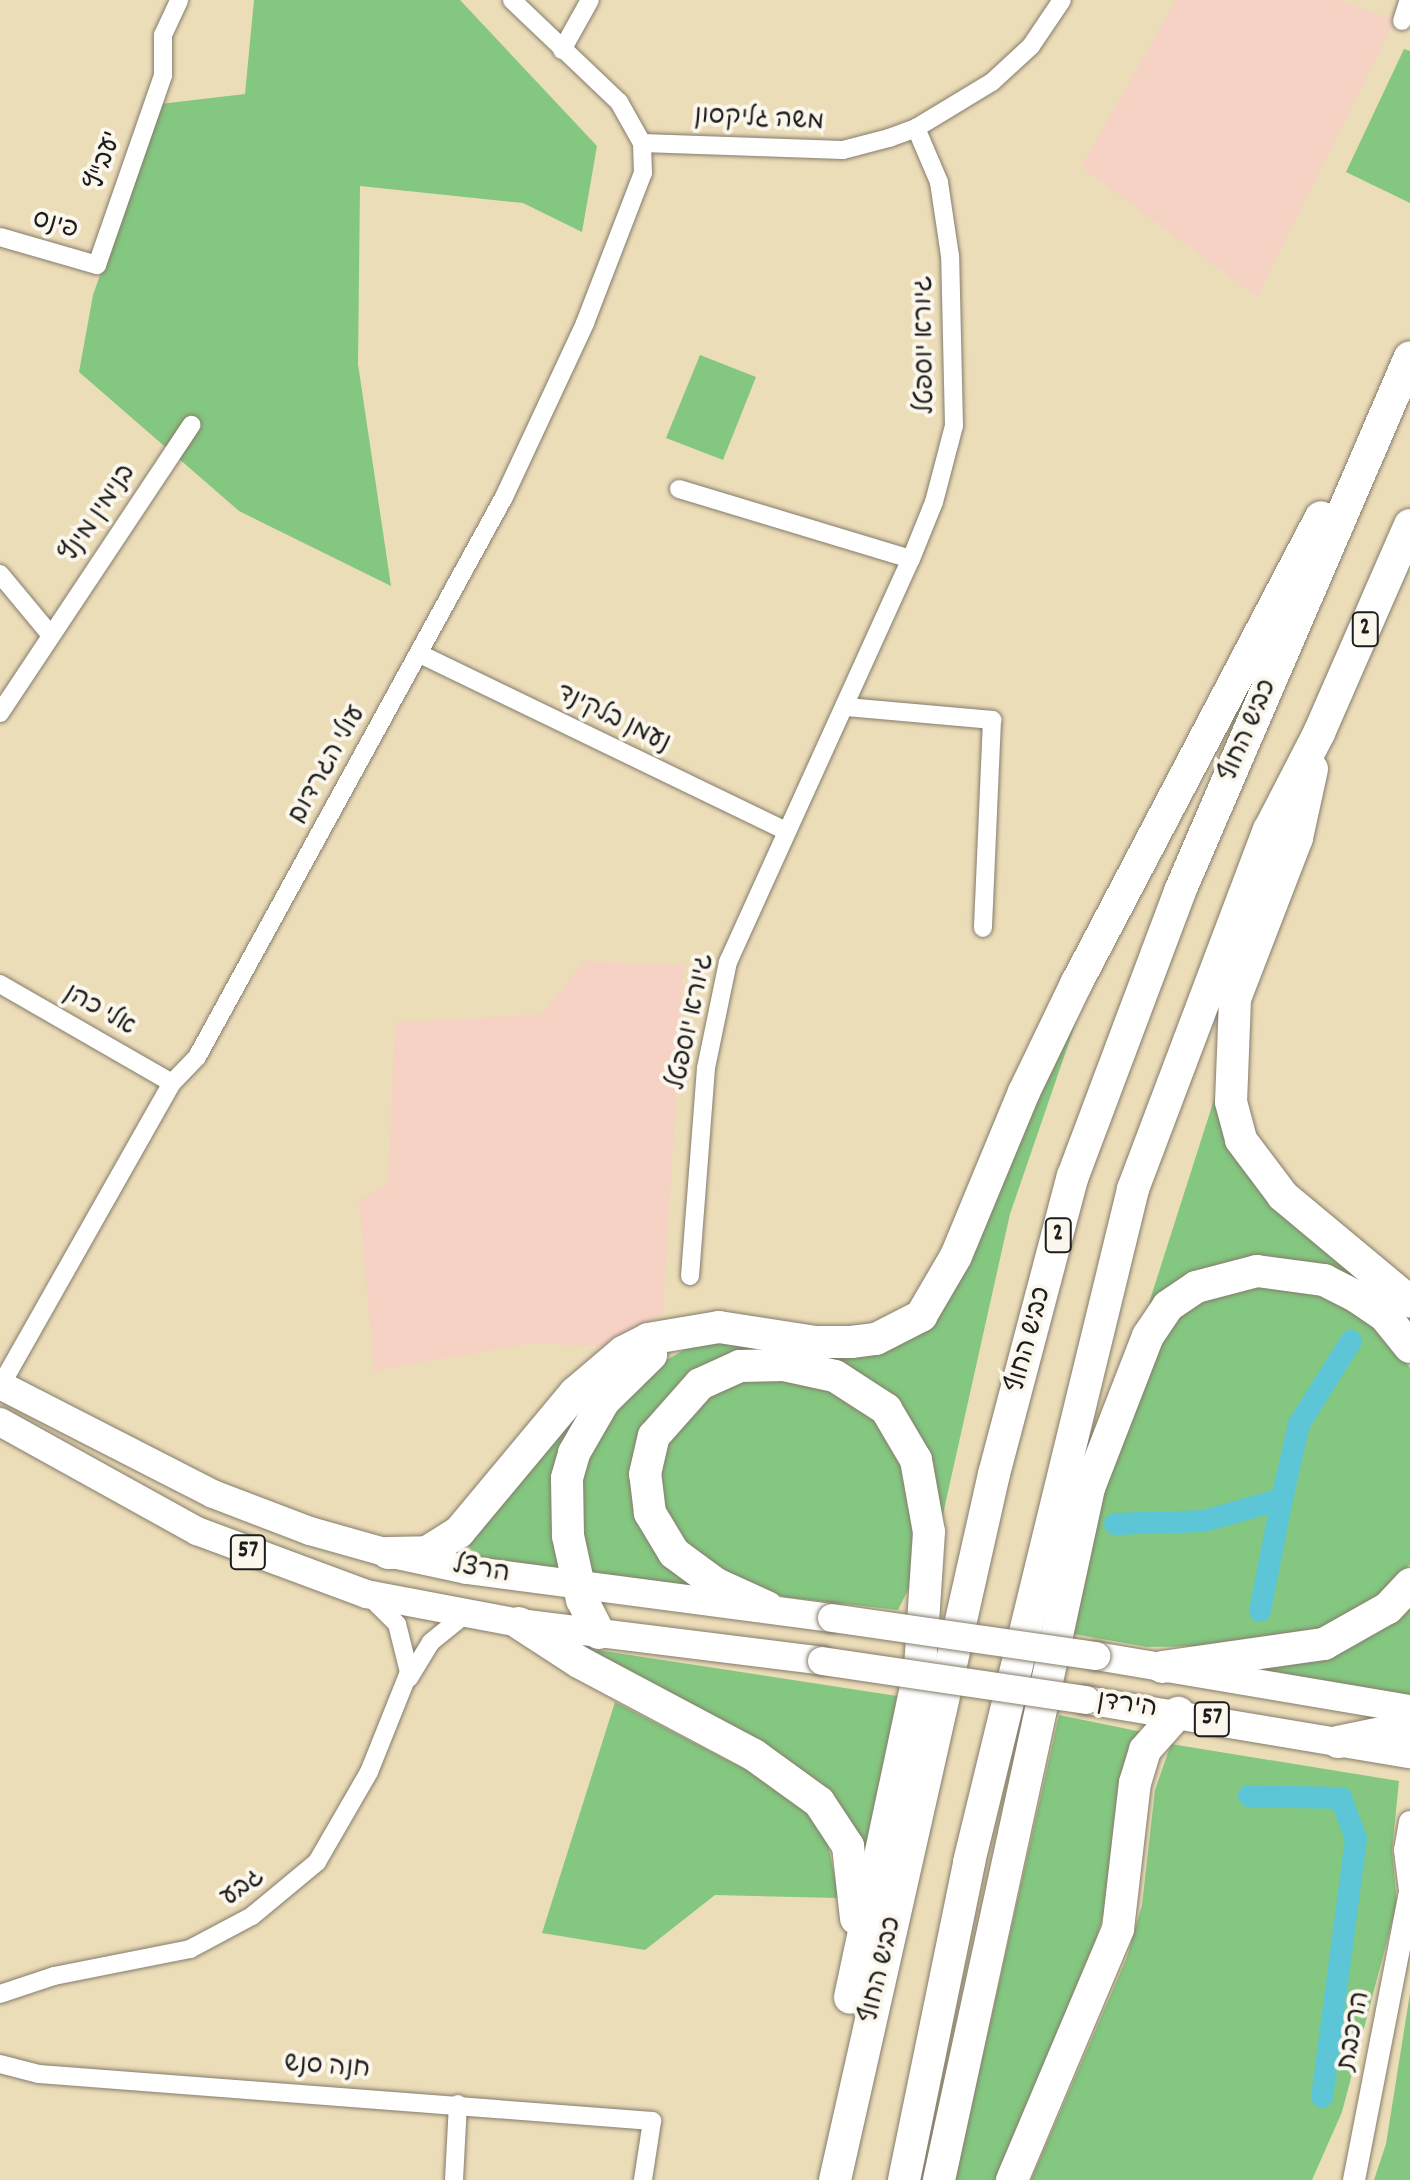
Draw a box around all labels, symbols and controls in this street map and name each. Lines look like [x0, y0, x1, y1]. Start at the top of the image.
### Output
street label: משה גליקסון [693, 101, 825, 139]
street label: יעב"ץ [80, 128, 130, 194]
street label: פינס [29, 205, 81, 247]
street label: גיורא יוספטל [909, 275, 943, 415]
street label: בנימין מינץ [55, 459, 143, 569]
road number: 2 [1351, 609, 1379, 649]
street label: כביש החוף [1214, 675, 1284, 787]
street label: נעמן בלקינד [551, 678, 675, 760]
street label: עולי הגרדום [283, 701, 373, 829]
street label: גיורא יוספטל [662, 951, 722, 1093]
street label: אלי כהן [58, 978, 140, 1044]
road number: 2 [1044, 1215, 1072, 1255]
street label: כביש החוף [1001, 1284, 1059, 1396]
road number: 57 [228, 1532, 268, 1572]
street label: הרצל [450, 1551, 512, 1591]
street label: הירדן [1095, 1686, 1159, 1726]
road number: 57 [1192, 1699, 1232, 1739]
street label: גבע [215, 1862, 271, 1914]
street label: כביש החוף [855, 1914, 909, 2026]
street label: הרכבת [1332, 1989, 1378, 2073]
street label: חנה סנש [283, 2049, 371, 2087]

